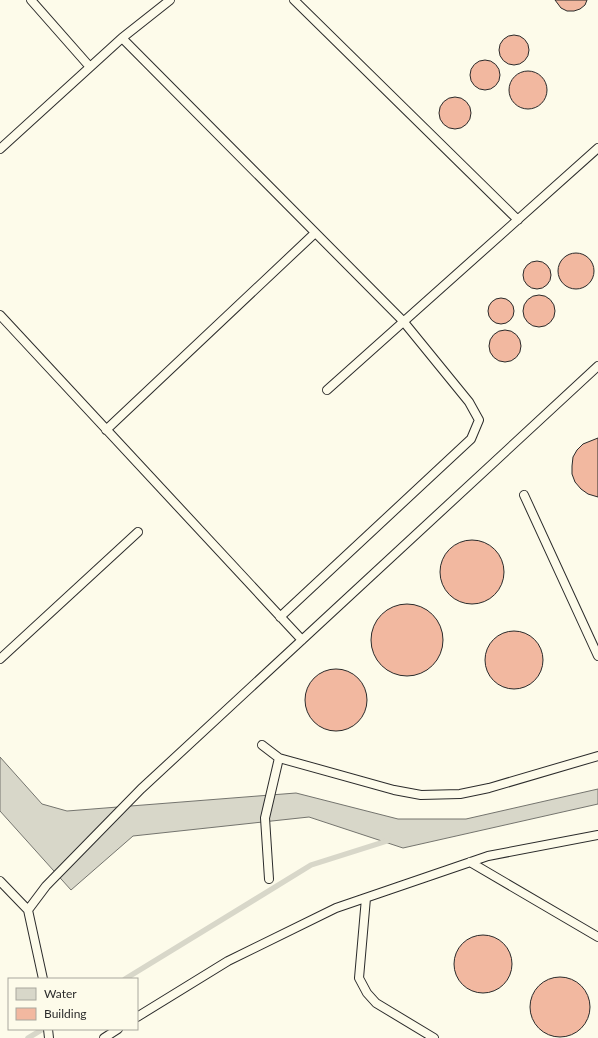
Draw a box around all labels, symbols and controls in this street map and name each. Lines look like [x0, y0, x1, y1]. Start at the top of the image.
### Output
legend [8, 978, 138, 1030]
text: Water [44, 986, 77, 1001]
text: Building [44, 1006, 87, 1021]

